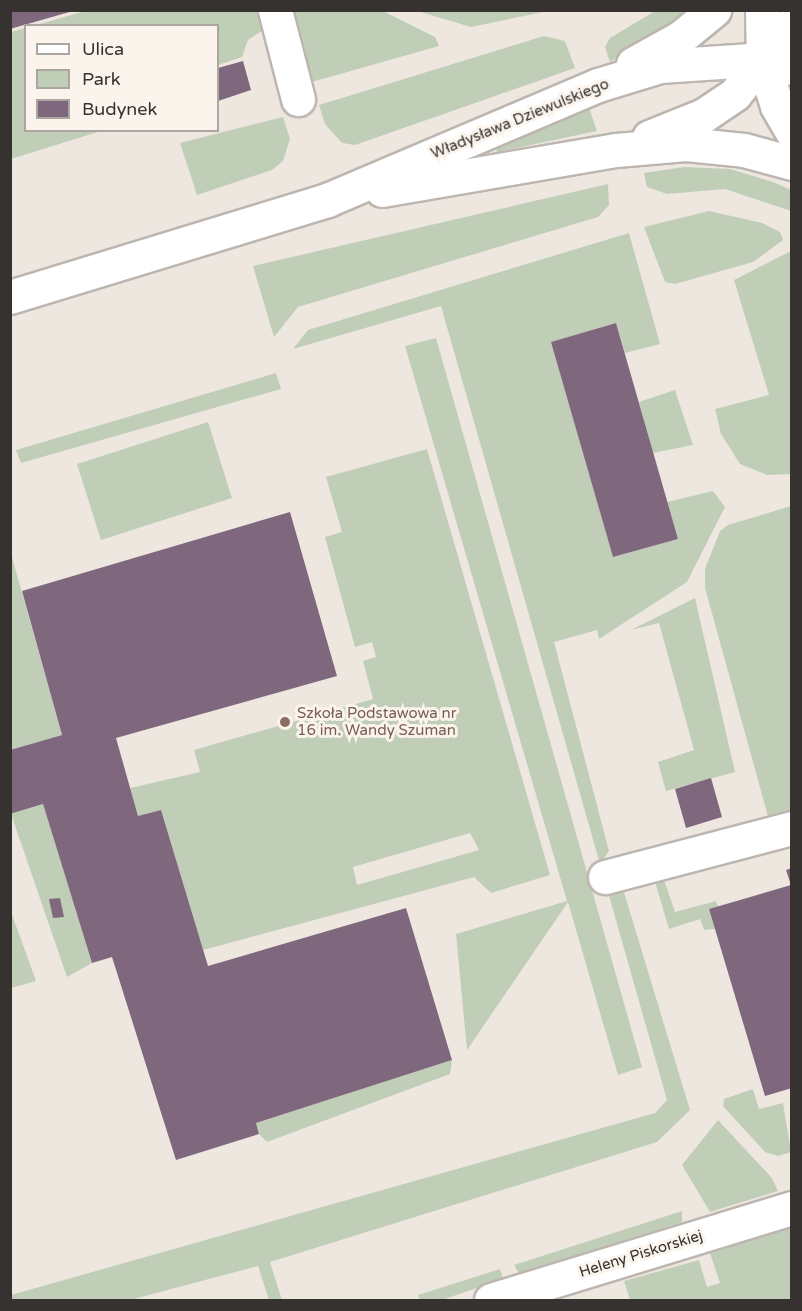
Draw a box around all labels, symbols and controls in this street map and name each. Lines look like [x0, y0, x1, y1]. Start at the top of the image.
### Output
legend [24, 24, 219, 132]
text: Ulica [82, 38, 124, 60]
text: Park [82, 68, 120, 90]
street label: Władysława Dziewulskiego [428, 75, 612, 163]
text: Budynek [82, 98, 157, 120]
place label: Szkoła Podstawowa nr 16 im. Wandy Szuman [297, 704, 456, 739]
marker: Szkoła Podstawowa nr 16 im. Wandy Szuman [278, 715, 292, 729]
street label: Heleny Piskorskiej [577, 1227, 705, 1281]

